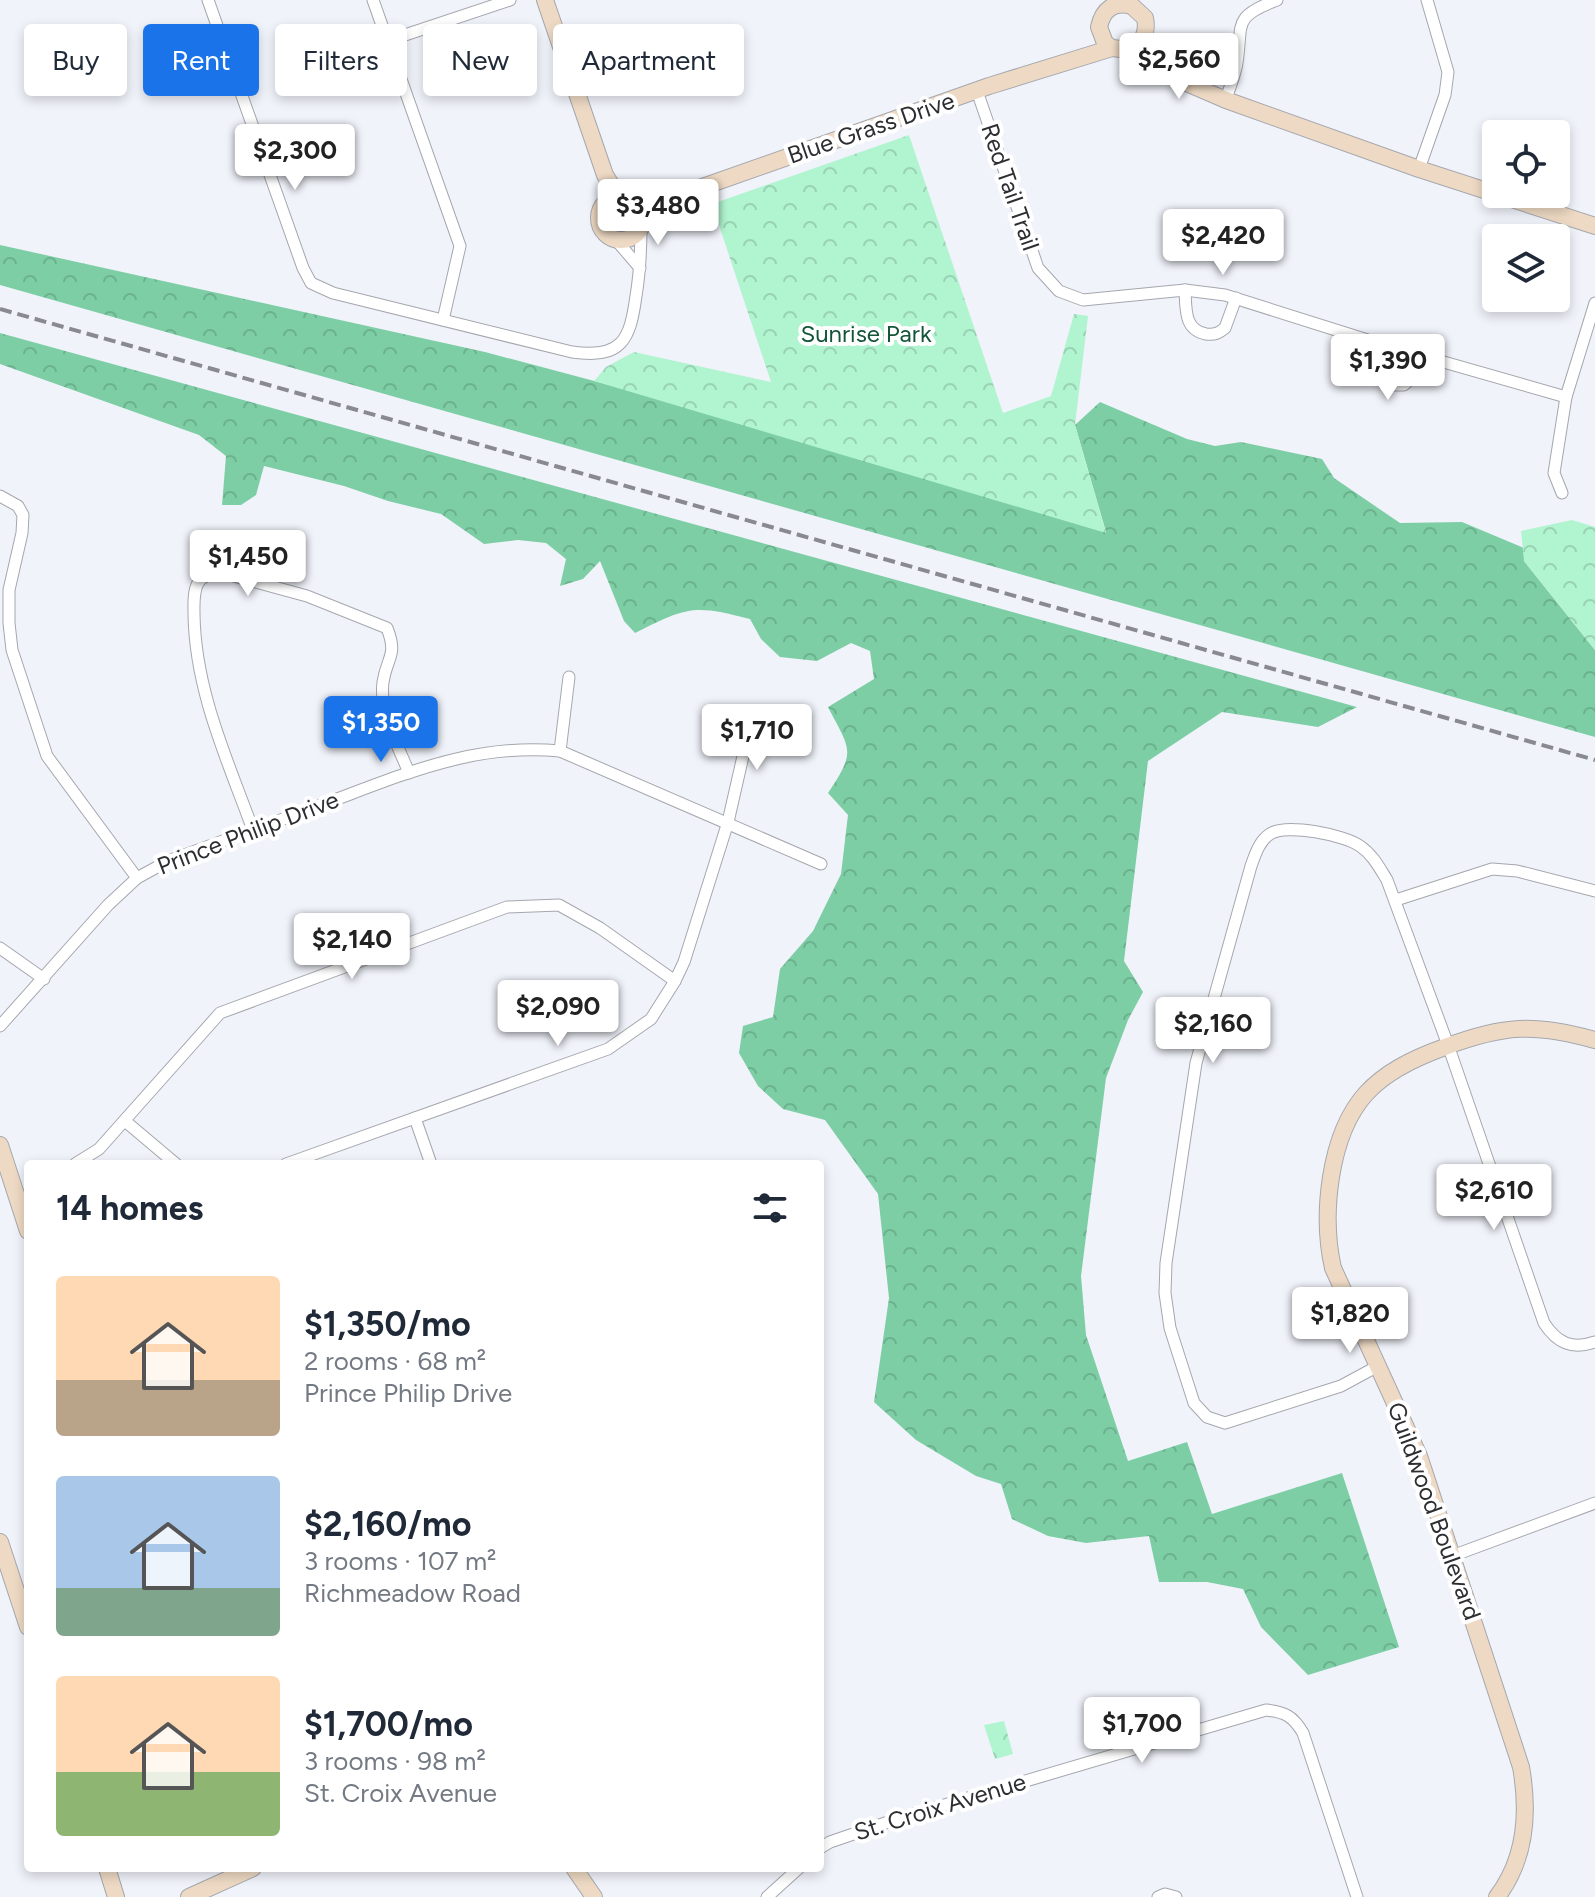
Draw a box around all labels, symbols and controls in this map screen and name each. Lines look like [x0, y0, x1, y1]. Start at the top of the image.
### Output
chip: Buy [24, 24, 127, 96]
chip: Rent [143, 24, 259, 96]
chip: Filters [275, 24, 407, 96]
chip: New [423, 24, 537, 96]
chip: Apartment [553, 24, 744, 96]
pin: $2,560 [1114, 33, 1244, 101]
text: $2,560 [1137, 43, 1221, 75]
street label: Blue Grass Drive [784, 85, 958, 170]
street label: Red Tail Trail [975, 120, 1046, 254]
map controls [1482, 120, 1570, 312]
button: locate [1482, 120, 1570, 208]
pin: $2,300 [230, 124, 360, 192]
text: $2,300 [253, 134, 337, 166]
pin: $3,480 [593, 179, 723, 247]
text: $3,480 [616, 189, 700, 221]
pin: $2,420 [1158, 209, 1288, 277]
text: $2,420 [1181, 219, 1265, 251]
button: layers [1482, 224, 1570, 312]
park label: Sunrise Park [800, 319, 932, 348]
pin: $1,390 [1323, 334, 1453, 402]
text: $1,390 [1349, 344, 1427, 376]
pin: $1,450 [183, 530, 313, 598]
text: $1,450 [208, 540, 288, 572]
pin: $1,350 [316, 696, 446, 764]
pin: $1,710 [692, 704, 822, 772]
text: $1,350 [342, 706, 420, 738]
text: $1,710 [720, 714, 794, 746]
street label: Prince Philip Drive [153, 785, 343, 881]
pin: $2,140 [287, 913, 417, 981]
text: $2,140 [312, 923, 392, 955]
pin: $2,090 [493, 980, 623, 1048]
text: $2,090 [516, 990, 600, 1022]
pin: $2,160 [1148, 997, 1278, 1065]
text: $2,160 [1173, 1007, 1253, 1039]
pin: $2,610 [1429, 1164, 1559, 1232]
text: $2,610 [1454, 1174, 1534, 1206]
icon: filters [748, 1186, 792, 1230]
text: 14 homes [56, 1188, 203, 1229]
pin: $1,820 [1285, 1287, 1415, 1355]
text: $1,820 [1310, 1297, 1390, 1329]
text: $1,350/mo [304, 1304, 471, 1345]
icon: home [120, 1308, 216, 1404]
text: 2 rooms · 68 m² [304, 1345, 486, 1377]
text: Prince Philip Drive [304, 1377, 512, 1409]
street label: Guildwood Boulevard [1382, 1398, 1487, 1624]
text: $2,160/mo [304, 1504, 471, 1545]
icon: home [120, 1508, 216, 1604]
text: 3 rooms · 107 m² [304, 1545, 497, 1577]
text: Richmeadow Road [304, 1577, 521, 1609]
pin: $1,700 [1077, 1697, 1207, 1765]
text: $1,700/mo [304, 1704, 473, 1745]
text: $1,700 [1102, 1707, 1182, 1739]
icon: home [120, 1708, 216, 1804]
text: 3 rooms · 98 m² [304, 1745, 486, 1777]
street label: St. Croix Avenue [850, 1767, 1029, 1846]
text: St. Croix Avenue [304, 1777, 497, 1809]

